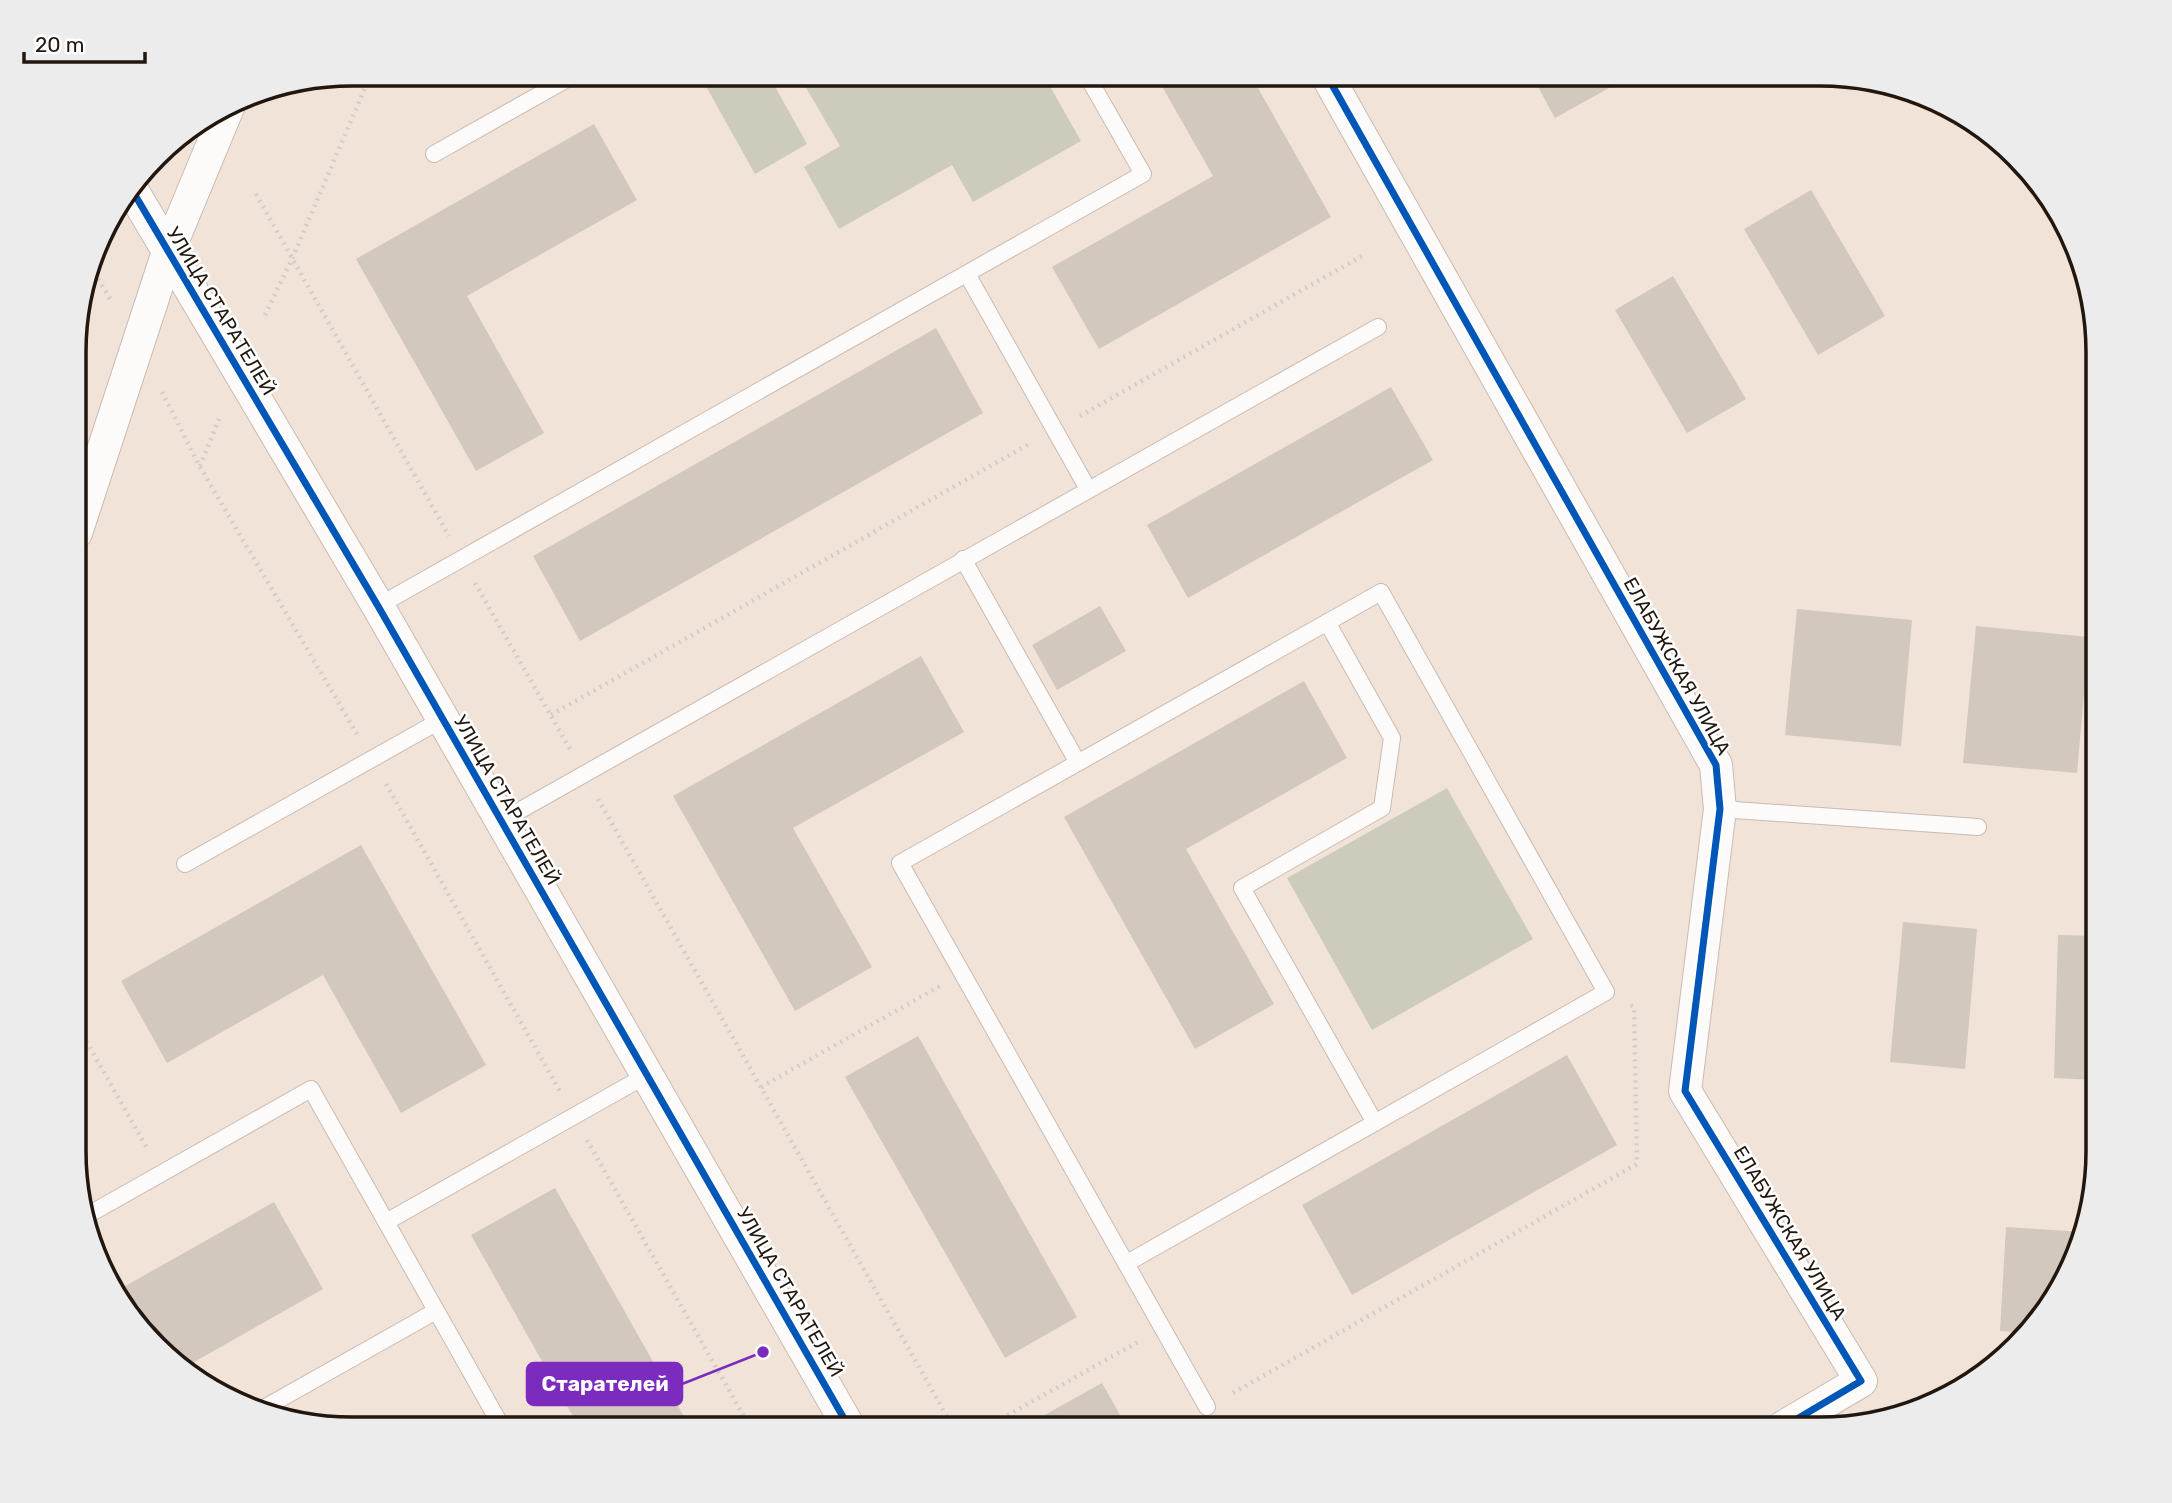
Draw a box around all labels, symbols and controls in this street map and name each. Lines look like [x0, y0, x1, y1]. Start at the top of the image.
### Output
scale bar [24, 21, 145, 65]
text: 20 m [35, 32, 84, 57]
street label: УЛИЦА СТАРАТЕЛЕЙ [162, 223, 280, 399]
street label: ЕЛАБУЖСКАЯ УЛИЦА [1619, 573, 1736, 759]
street label: УЛИЦА СТАРАТЕЛЕЙ [449, 711, 565, 889]
street label: ЕЛАБУЖСКАЯ УЛИЦА [1729, 1142, 1851, 1325]
street label: УЛИЦА СТАРАТЕЛЕЙ [732, 1203, 848, 1381]
callout: Старателей [527, 1363, 682, 1405]
text: Старателей [541, 1371, 669, 1396]

